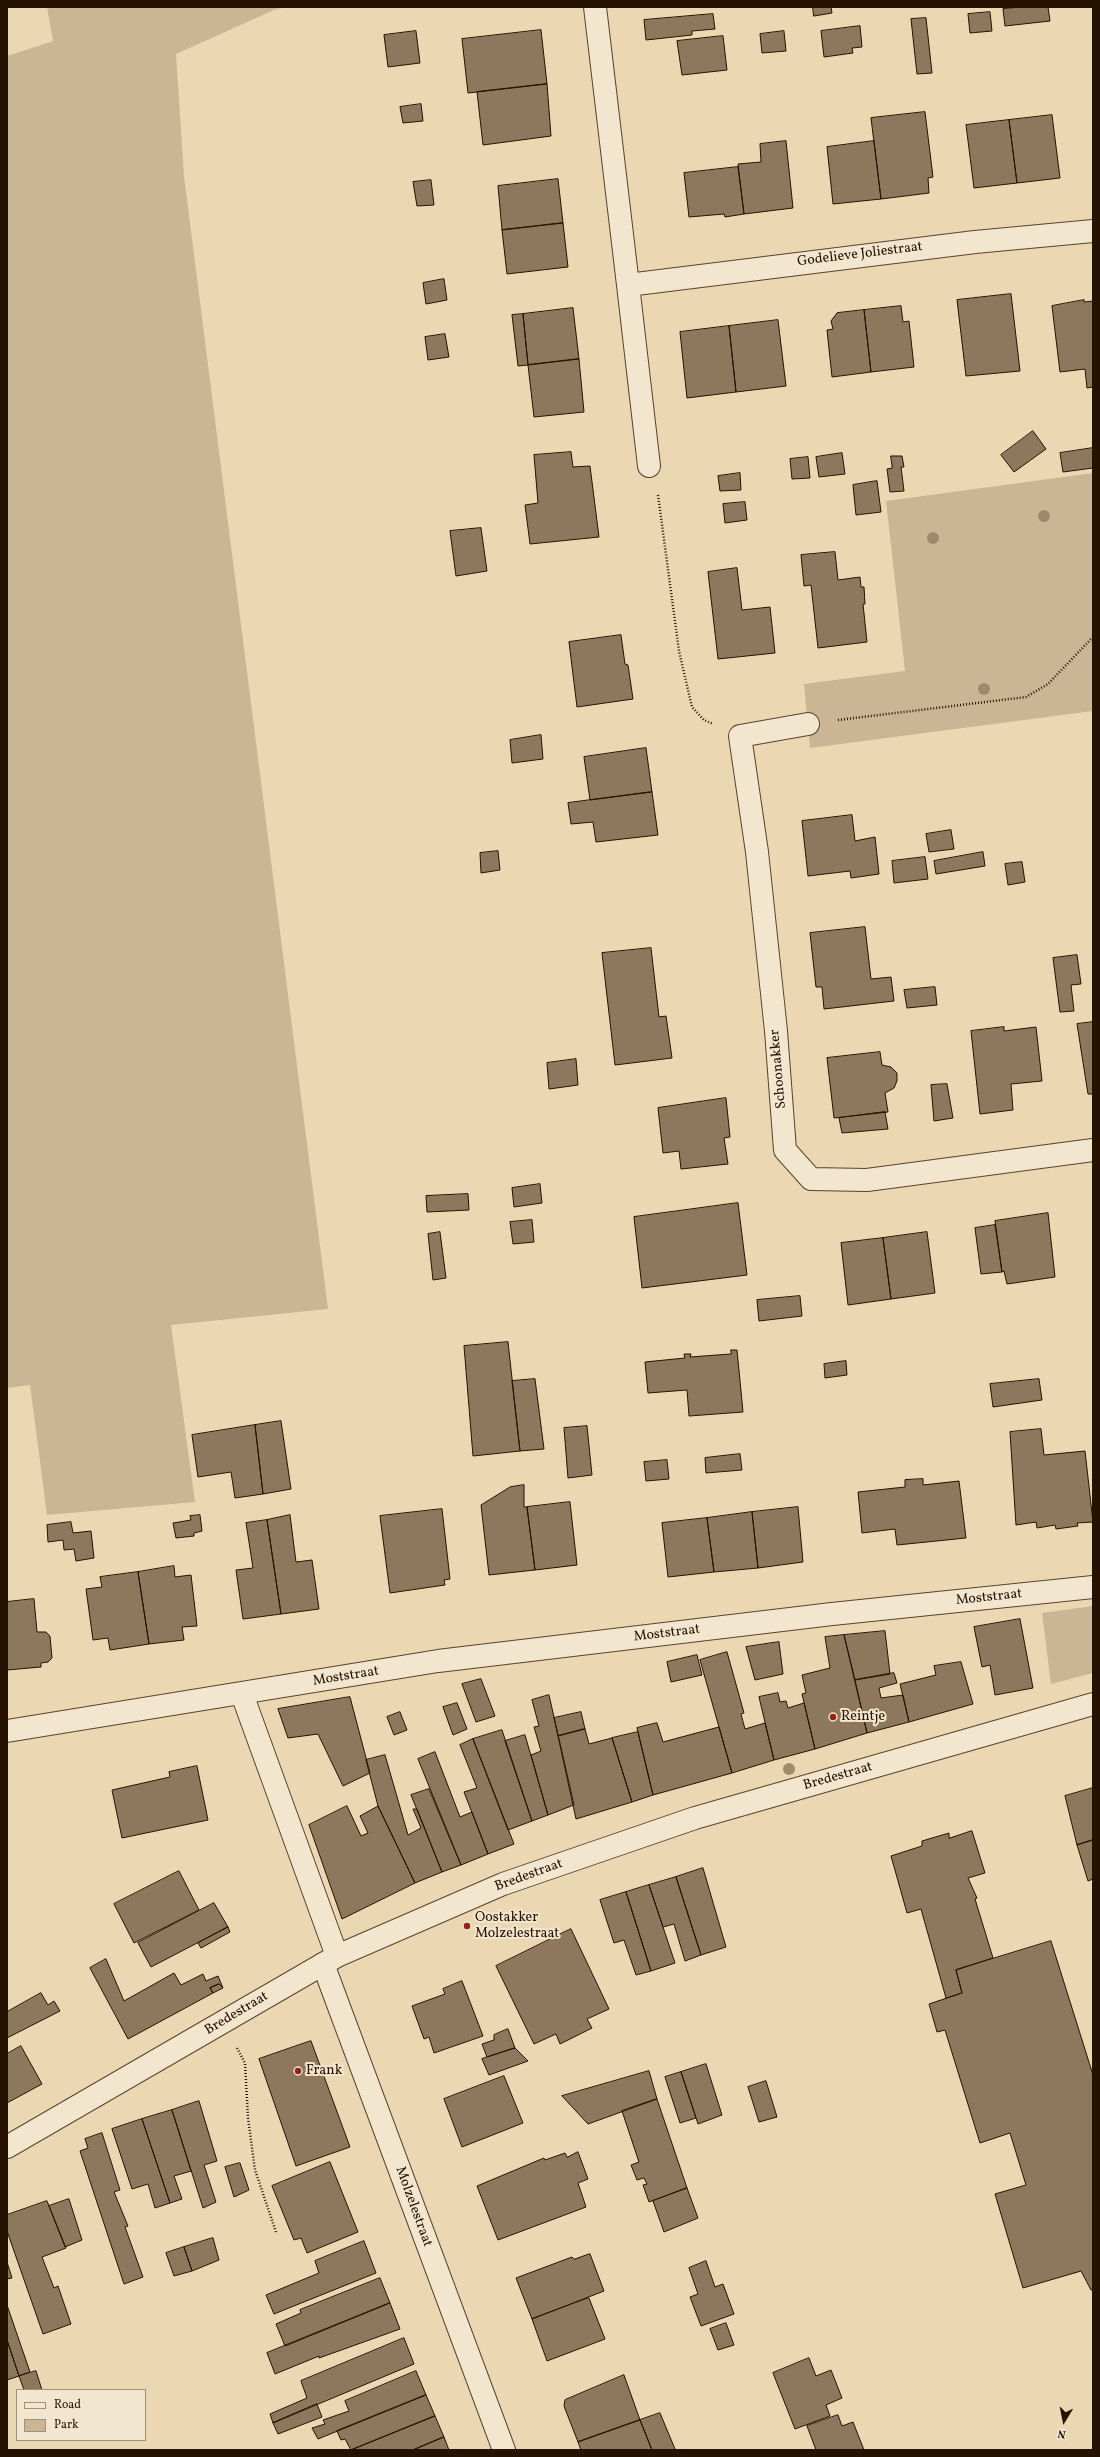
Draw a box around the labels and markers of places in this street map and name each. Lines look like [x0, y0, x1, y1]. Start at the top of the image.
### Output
place label: Reintje [841, 1709, 885, 1725]
marker: Reintje [828, 1712, 838, 1722]
place label: Oostakker Molzelestraat [475, 1910, 559, 1942]
marker: Oostakker Molzelestraat [462, 1921, 472, 1931]
place label: Frank [306, 2063, 342, 2079]
marker: Frank [293, 2066, 303, 2076]

